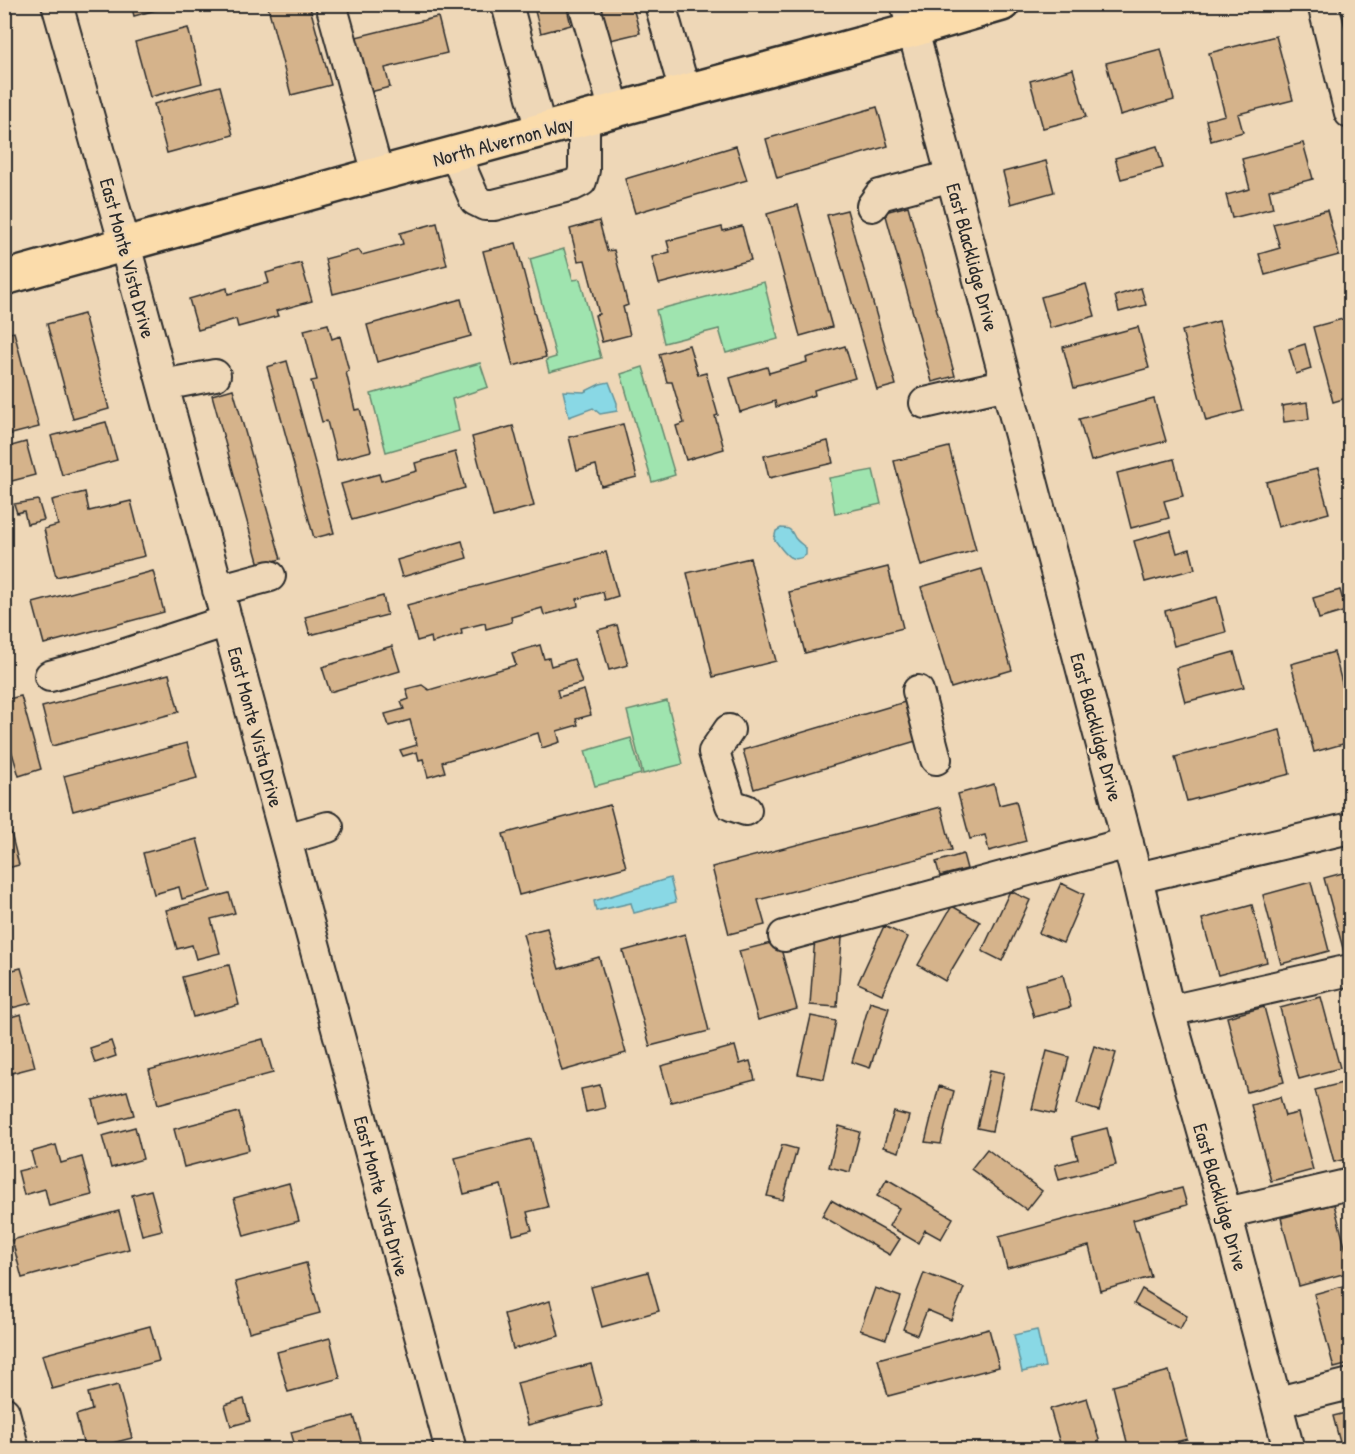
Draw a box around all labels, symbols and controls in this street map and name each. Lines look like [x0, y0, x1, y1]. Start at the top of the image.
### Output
street label: North Alvernon Way [430, 109, 576, 173]
street label: East Monte Vista Drive [94, 175, 162, 341]
street label: East Blacklidge Drive [940, 180, 1006, 334]
street label: East Monte Vista Drive [222, 644, 290, 810]
street label: East Blacklidge Drive [1064, 650, 1130, 804]
street label: East Monte Vista Drive [348, 1113, 416, 1279]
street label: East Blacklidge Drive [1187, 1120, 1255, 1274]

